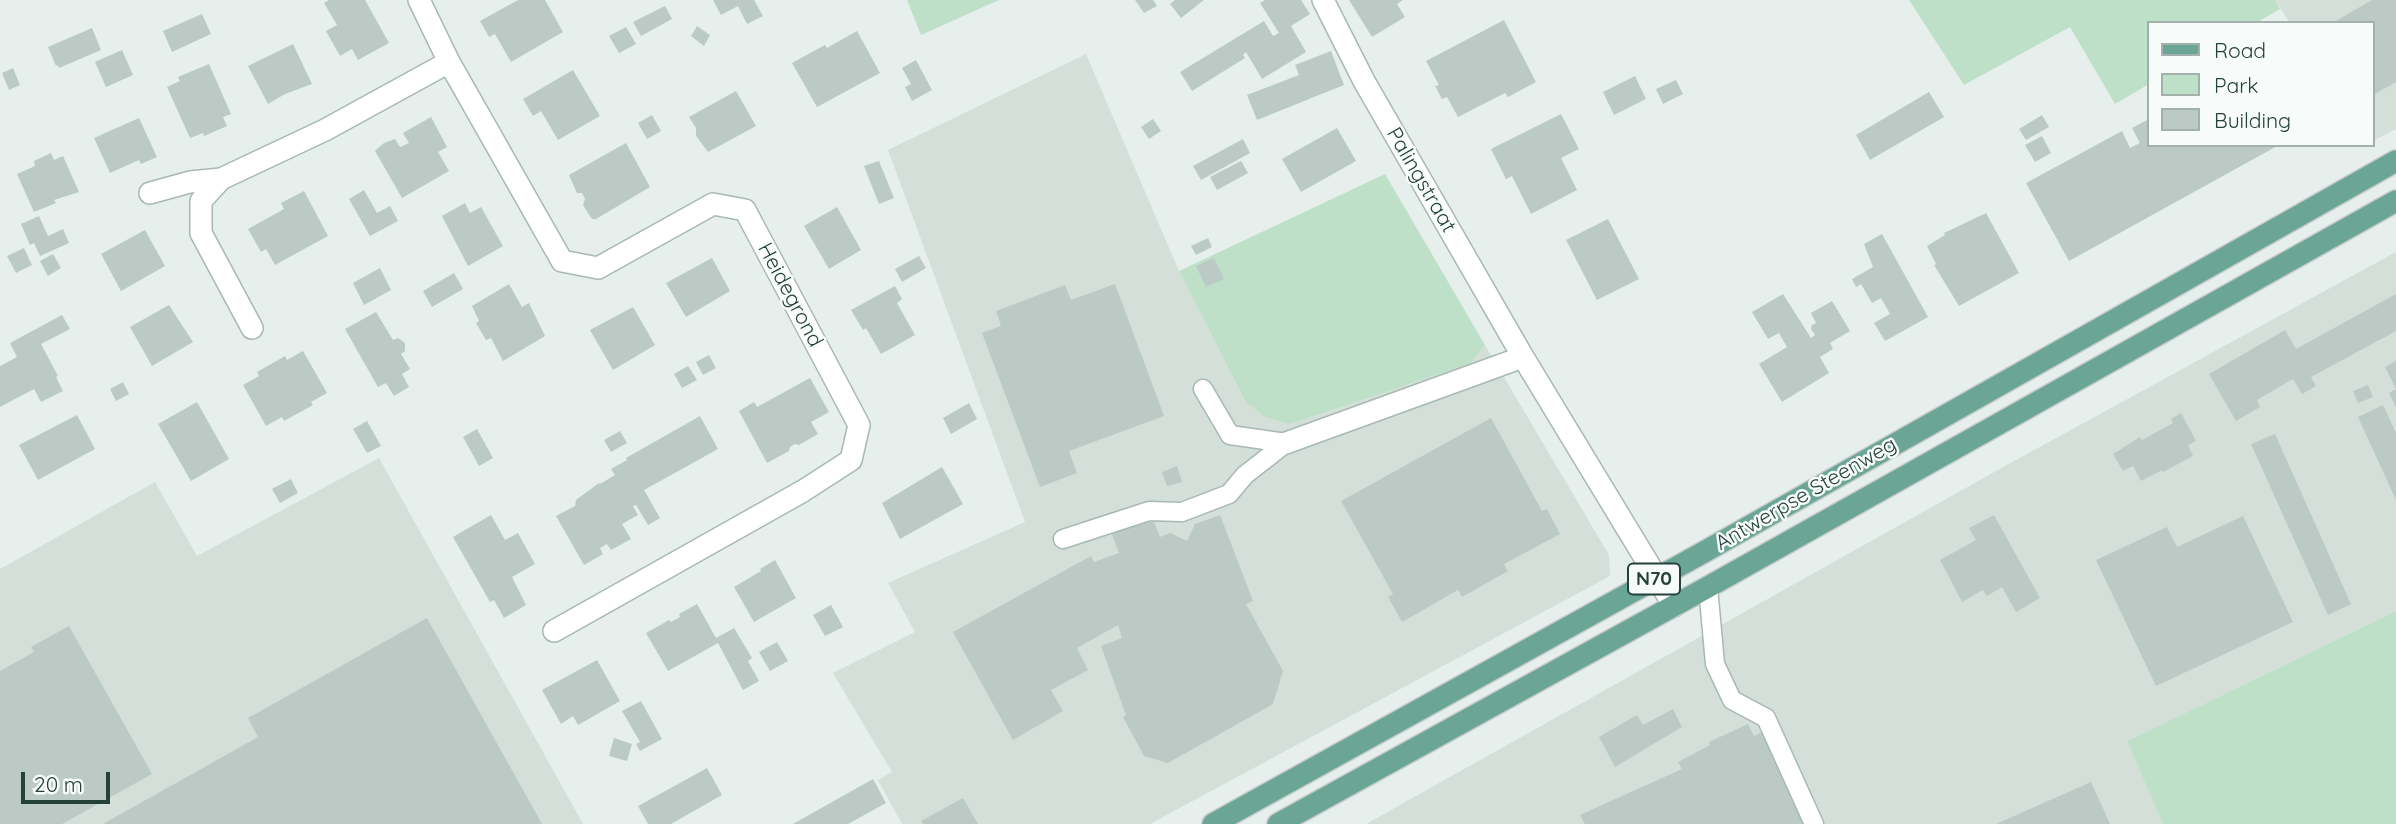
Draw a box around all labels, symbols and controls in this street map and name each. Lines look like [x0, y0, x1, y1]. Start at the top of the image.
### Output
legend [2148, 21, 2375, 147]
text: Road [2214, 37, 2266, 63]
text: Park [2214, 72, 2258, 98]
text: Building [2214, 107, 2291, 133]
street label: Palingstraat [1381, 123, 1461, 237]
street label: Heidegrond [752, 239, 828, 351]
street label: Antwerpse Steenweg [1711, 432, 1901, 556]
road number: N70 [1628, 564, 1680, 594]
scale bar [24, 758, 114, 802]
text: 20 m [34, 771, 83, 797]

